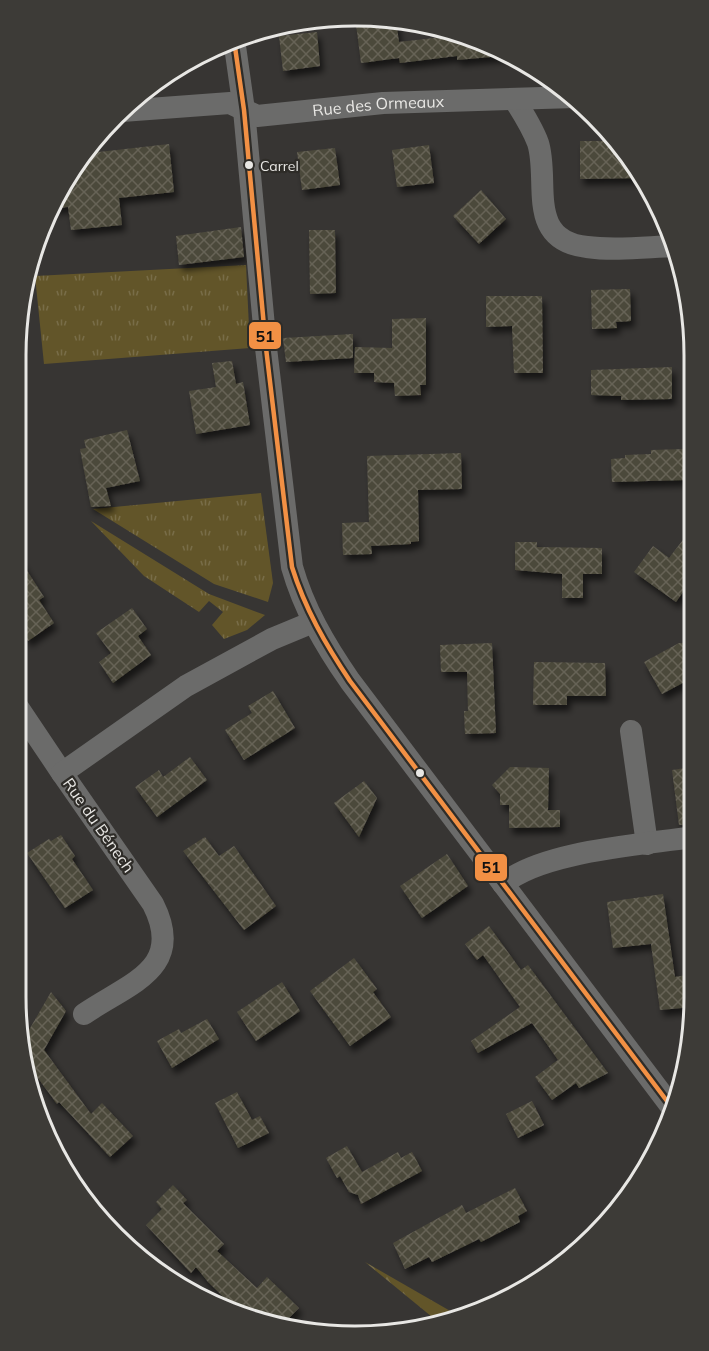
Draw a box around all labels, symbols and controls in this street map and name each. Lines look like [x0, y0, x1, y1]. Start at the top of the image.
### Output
street label: Rue des Ormeaux [311, 91, 445, 120]
place label: Carrel [260, 157, 299, 175]
marker: Carrel [243, 159, 255, 171]
line badge: 51 [248, 321, 282, 350]
text: 51 [255, 326, 275, 346]
unlabelled marker [414, 767, 426, 779]
street label: Rue du Bénech [59, 774, 139, 876]
line badge: 51 [474, 853, 508, 882]
text: 51 [481, 857, 501, 877]

